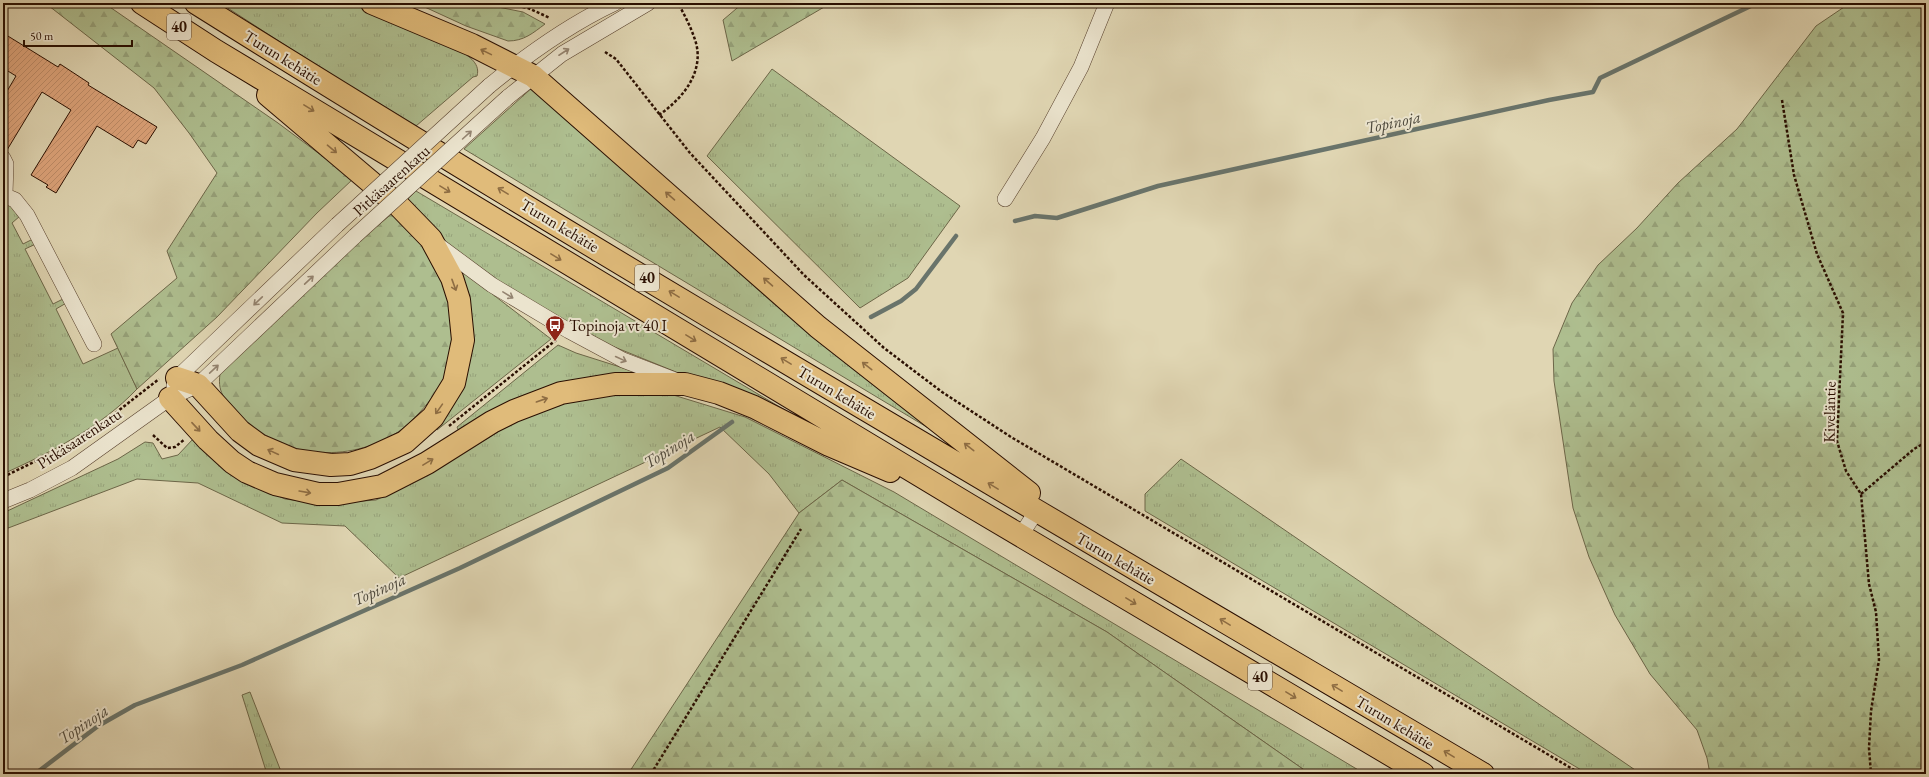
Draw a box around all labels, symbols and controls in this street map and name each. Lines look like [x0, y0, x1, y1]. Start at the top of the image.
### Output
road number: 40 [167, 14, 191, 40]
scale bar [24, 22, 132, 48]
street label: Turun kehätie [240, 25, 326, 90]
text: 50 m [30, 28, 54, 44]
one-way arrow [480, 48, 492, 55]
one-way arrow [559, 48, 570, 57]
one-way arrow [303, 104, 315, 112]
water label: Topinoja [1363, 105, 1423, 139]
one-way arrow [462, 130, 473, 139]
street label: Pitkäsaarenkatu [348, 140, 435, 221]
one-way arrow [326, 144, 337, 153]
one-way arrow [439, 186, 451, 194]
one-way arrow [497, 187, 509, 195]
one-way arrow [665, 192, 675, 201]
street label: Turun kehätie [517, 194, 603, 257]
one-way arrow [550, 253, 562, 261]
road number: 40 [635, 265, 659, 291]
one-way arrow [304, 275, 314, 285]
one-way arrow [451, 278, 459, 290]
one-way arrow [763, 278, 773, 287]
one-way arrow [668, 290, 680, 298]
one-way arrow [502, 291, 513, 299]
one-way arrow [253, 296, 263, 306]
bus stop icon: Topinoja vt 40 I [544, 314, 566, 342]
place label: Topinoja vt 40 I [569, 315, 668, 336]
one-way arrow [685, 335, 697, 343]
one-way arrow [615, 356, 627, 363]
one-way arrow [780, 357, 792, 365]
street label: Turun kehätie [794, 361, 880, 424]
one-way arrow [861, 362, 872, 371]
one-way arrow [209, 364, 219, 374]
street label: Kiveläntie [1818, 381, 1841, 443]
one-way arrow [536, 396, 549, 403]
street label: Pitkäsaarenkatu [33, 403, 126, 474]
one-way arrow [435, 403, 443, 414]
one-way arrow [191, 422, 201, 432]
water label: Topinoja [639, 425, 699, 473]
one-way arrow [963, 443, 974, 451]
one-way arrow [267, 448, 279, 455]
one-way arrow [422, 458, 434, 466]
one-way arrow [988, 482, 999, 490]
one-way arrow [298, 488, 311, 496]
street label: Turun kehätie [1072, 527, 1159, 590]
water label: Topinoja [349, 568, 409, 610]
one-way arrow [1125, 597, 1137, 605]
one-way arrow [1219, 617, 1231, 625]
road number: 40 [1248, 664, 1272, 690]
one-way arrow [1331, 683, 1343, 691]
street label: Turun kehätie [1352, 691, 1438, 754]
one-way arrow [1285, 692, 1297, 700]
water label: Topinoja [54, 699, 112, 749]
one-way arrow [1443, 750, 1455, 758]

